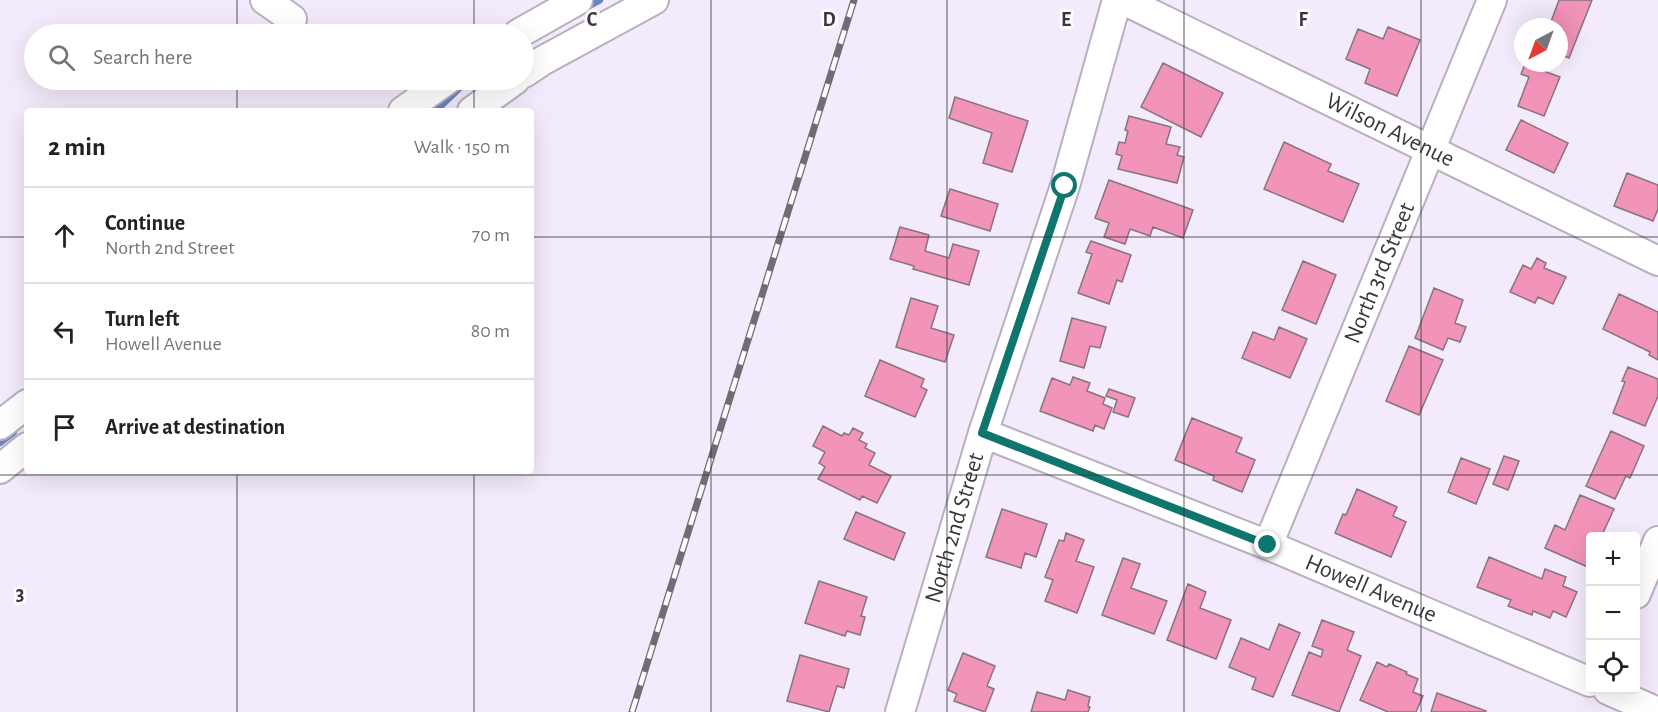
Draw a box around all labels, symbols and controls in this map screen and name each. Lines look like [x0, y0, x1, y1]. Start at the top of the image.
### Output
text: C [587, 10, 598, 30]
text: D [822, 10, 836, 30]
text: E [1061, 10, 1071, 30]
text: F [1298, 10, 1308, 30]
north arrow [1514, 18, 1568, 72]
search box [24, 24, 534, 90]
icon: search [45, 41, 78, 74]
text: Search here [93, 46, 192, 68]
street label: Wilson Avenue [1322, 89, 1458, 172]
text: 2 min [48, 134, 106, 160]
text: Walk · 150 m [414, 137, 510, 157]
route start [1051, 172, 1077, 198]
street label: North 3rd Street [1340, 199, 1419, 347]
text: Continue [105, 212, 185, 234]
icon: ahead [48, 219, 81, 252]
text: 70 m [472, 225, 510, 245]
text: North 2nd Street [105, 238, 235, 258]
text: Turn left [105, 308, 179, 330]
icon: left [48, 315, 81, 348]
text: 80 m [471, 321, 510, 341]
text: Howell Avenue [105, 334, 222, 354]
icon: arrive [48, 411, 81, 444]
text: Arrive at destination [105, 416, 285, 438]
street label: North 2nd Street [921, 450, 989, 606]
route end [1254, 531, 1280, 557]
map controls [1586, 532, 1640, 694]
button: + [1586, 532, 1640, 586]
street label: Howell Avenue [1302, 550, 1440, 627]
text: 3 [16, 584, 24, 604]
button: − [1586, 586, 1640, 640]
button: locate [1586, 640, 1640, 694]

